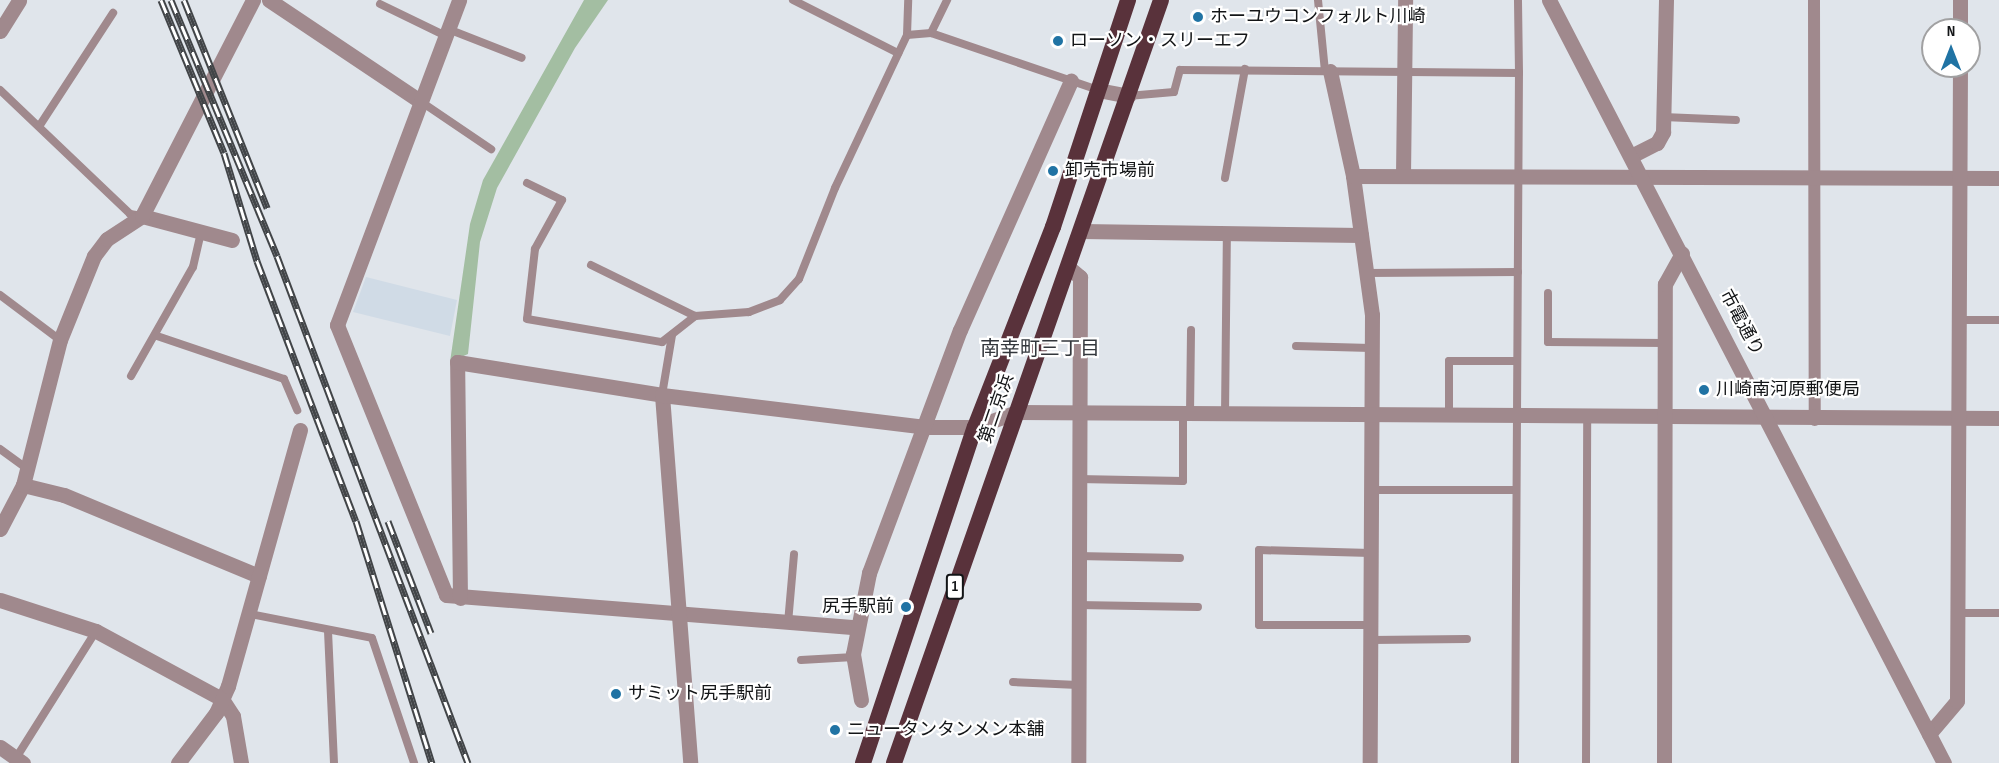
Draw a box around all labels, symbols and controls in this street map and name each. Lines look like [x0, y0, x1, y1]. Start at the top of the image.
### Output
place label: ホーユウコンフォルト川崎 [1210, 6, 1426, 28]
marker: ホーユウコンフォルト川崎 [1191, 10, 1205, 24]
north arrow [1921, 18, 1981, 78]
text: N [1947, 22, 1955, 41]
place label: ローソン・スリーエフ [1070, 30, 1250, 52]
marker: ローソン・スリーエフ [1051, 34, 1065, 48]
place label: 卸売市場前 [1065, 160, 1155, 182]
marker: 卸売市場前 [1046, 164, 1060, 178]
street label: 市電通り [1715, 286, 1767, 360]
district label: 南幸町三丁目 [980, 337, 1100, 361]
street label: 第二京浜 [975, 371, 1019, 447]
place label: 川崎南河原郵便局 [1716, 379, 1860, 401]
marker: 川崎南河原郵便局 [1697, 383, 1711, 397]
road number: 1 [944, 574, 966, 600]
place label: 尻手駅前 [822, 596, 894, 618]
marker: 尻手駅前 [899, 600, 913, 614]
place label: サミット尻手駅前 [628, 683, 772, 705]
marker: サミット尻手駅前 [609, 687, 623, 701]
place label: ニュータンタンメン本舗 [847, 719, 1045, 741]
marker: ニュータンタンメン本舗 [828, 723, 842, 737]

